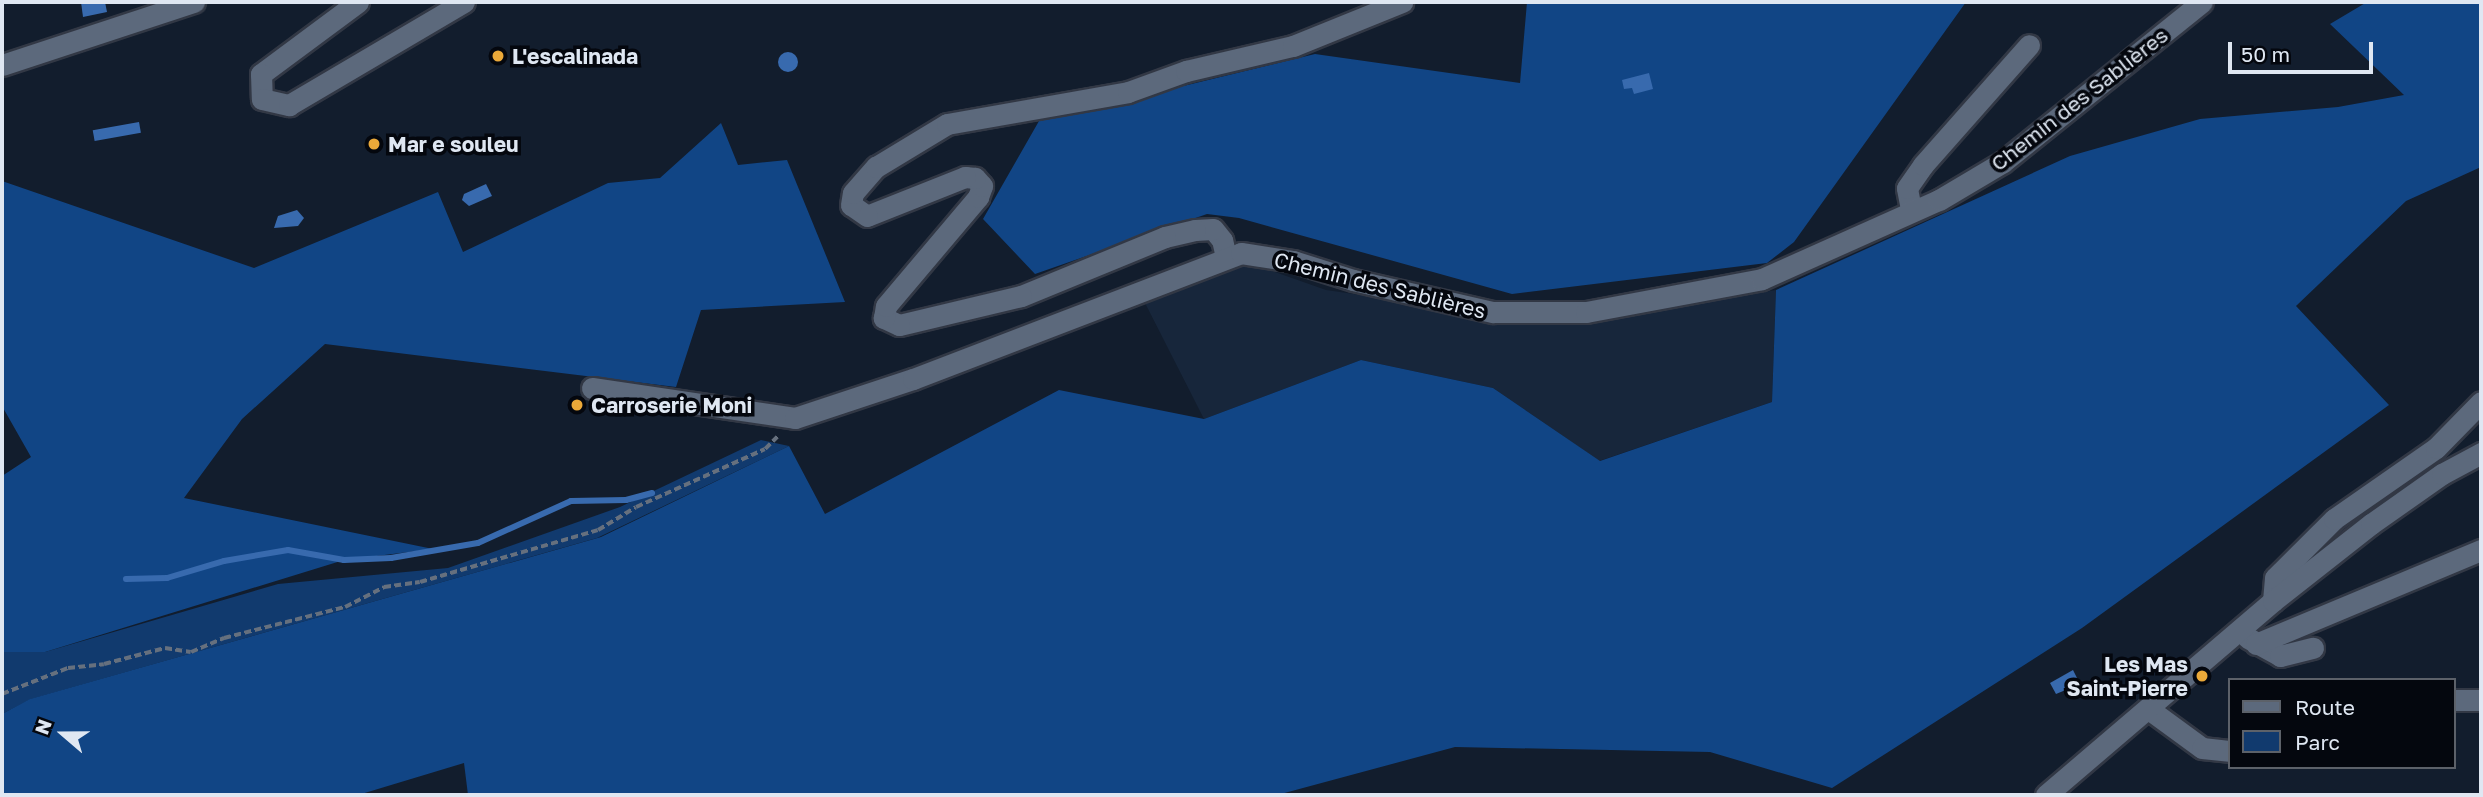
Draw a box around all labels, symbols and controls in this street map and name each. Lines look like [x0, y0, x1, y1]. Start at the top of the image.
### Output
street label: Chemin des Sablières [1986, 22, 2172, 176]
scale bar [2231, 28, 2376, 72]
text: 50 m [2241, 41, 2290, 67]
place label: L'escalinada [512, 43, 638, 69]
marker: L'escalinada [490, 48, 506, 64]
place label: Mar e souleu [388, 131, 519, 157]
marker: Mar e souleu [366, 136, 382, 152]
street label: Chemin des Sablières [1272, 246, 1488, 324]
place label: Carroserie Moni [591, 392, 752, 418]
marker: Carroserie Moni [569, 397, 585, 413]
place label: Les Mas Saint-Pierre [2067, 651, 2188, 701]
marker: Les Mas Saint-Pierre [2194, 668, 2210, 684]
legend [2228, 678, 2455, 769]
text: Route [2295, 694, 2355, 720]
north arrow [28, 699, 98, 769]
text: N [30, 716, 56, 737]
text: Parc [2295, 729, 2340, 755]

